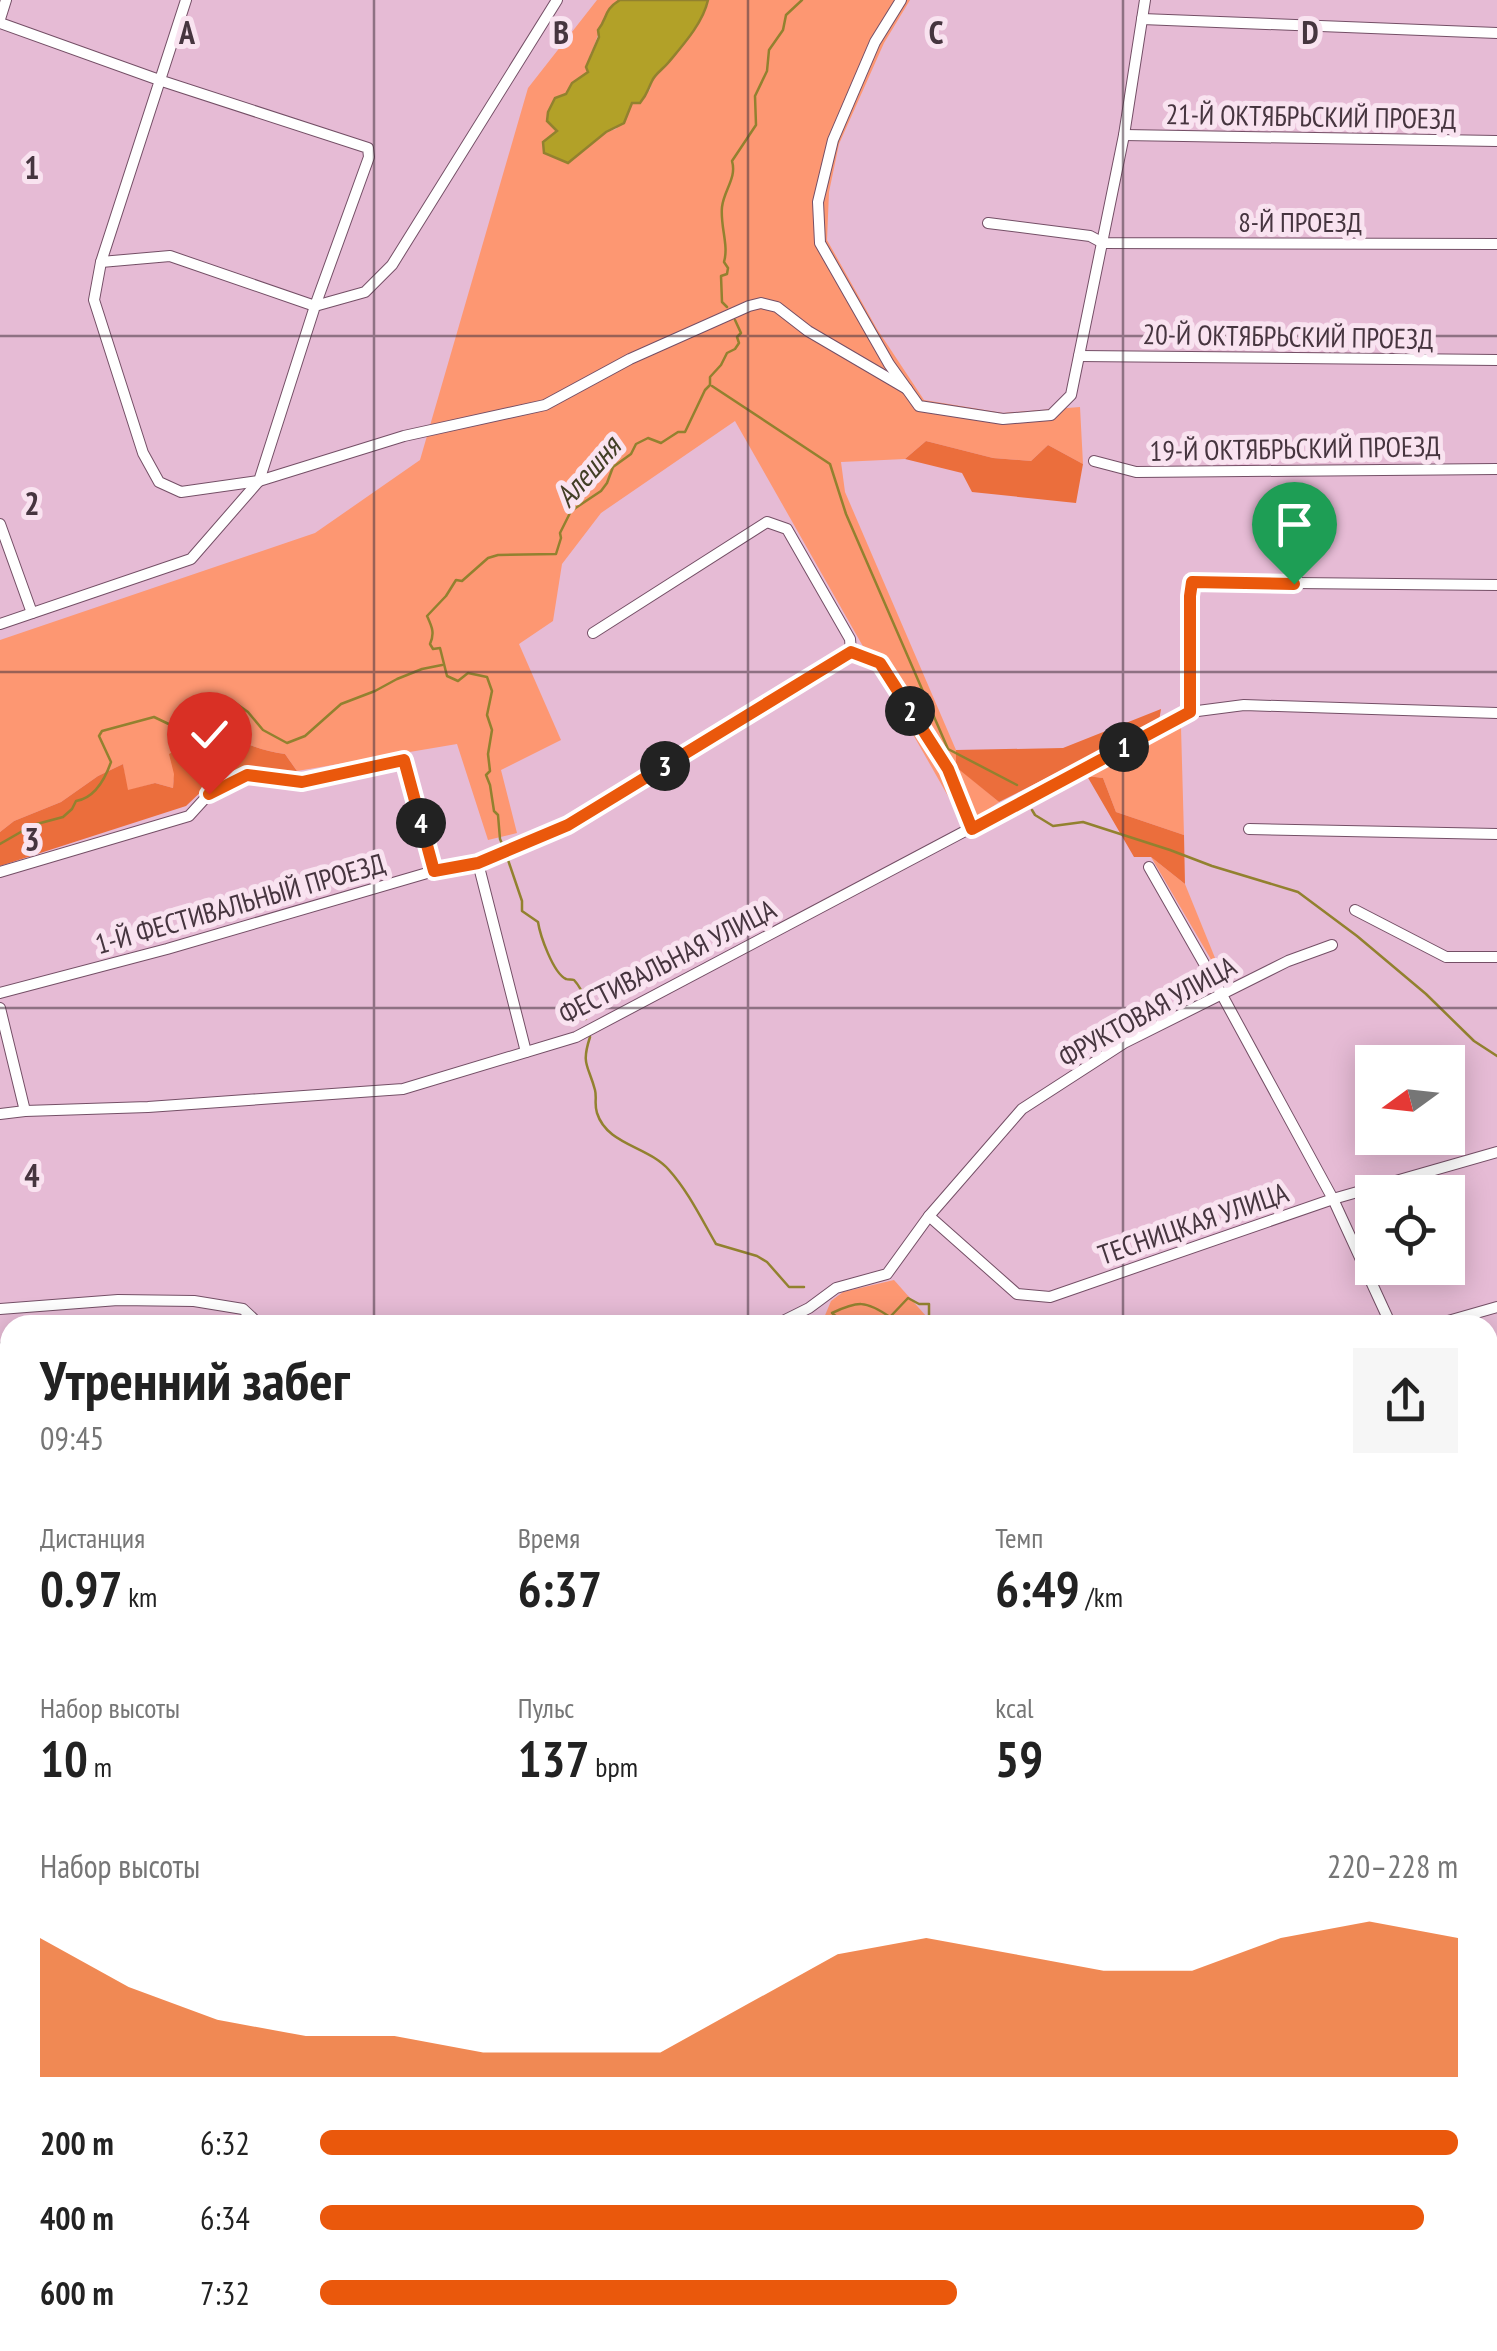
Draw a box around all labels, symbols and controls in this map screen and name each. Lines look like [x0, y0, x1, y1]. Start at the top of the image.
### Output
text: A [178, 11, 196, 53]
text: B [553, 11, 569, 53]
text: C [929, 11, 944, 53]
text: D [1301, 11, 1319, 53]
street label: 21-Й ОКТЯБРЬСКИЙ ПРОЕЗД [1165, 95, 1457, 137]
text: 1 [24, 146, 40, 188]
street label: 8-Й ПРОЕЗД [1238, 203, 1362, 240]
street label: 20-Й ОКТЯБРЬСКИЙ ПРОЕЗД [1142, 315, 1434, 357]
water label: Алешня [546, 426, 630, 514]
street label: 19-Й ОКТЯБРЬСКИЙ ПРОЕЗД [1149, 427, 1441, 469]
text: 2 [24, 482, 40, 524]
pin [1252, 482, 1337, 585]
icon: arrive [1267, 497, 1322, 552]
pin: 2 [885, 686, 935, 736]
pin [167, 692, 252, 795]
text: 2 [903, 692, 917, 729]
icon: check [182, 707, 237, 762]
pin: 1 [1099, 722, 1149, 772]
text: 1 [1117, 728, 1131, 765]
pin: 3 [640, 741, 690, 791]
text: 3 [658, 747, 672, 784]
pin: 4 [396, 798, 446, 848]
text: 4 [414, 804, 428, 841]
text: 3 [24, 818, 40, 860]
street label: 1-Й ФЕСТИВАЛЬНЫЙ ПРОЕЗД [91, 844, 389, 962]
street label: ФЕСТИВАЛЬНАЯ УЛИЦА [552, 890, 783, 1032]
street label: ФРУКТОВАЯ УЛИЦА [1052, 947, 1243, 1075]
north arrow [1355, 1045, 1465, 1155]
map controls [1355, 1045, 1465, 1285]
text: 4 [24, 1154, 40, 1196]
street label: ТЕСНИЦКАЯ УЛИЦА [1093, 1173, 1294, 1273]
button: locate [1355, 1175, 1465, 1285]
text: Утренний забег [40, 1344, 350, 1415]
button: share [1353, 1348, 1458, 1453]
text: 09:45 [40, 1417, 104, 1459]
text: Дистанция [40, 1519, 145, 1556]
text: Время [518, 1519, 580, 1556]
text: Темп [995, 1519, 1043, 1556]
text: 0.97 [40, 1556, 122, 1621]
text: 6:37 [518, 1556, 602, 1621]
text: 6:49 [995, 1556, 1080, 1621]
text: km [122, 1578, 157, 1615]
text: /km [1080, 1578, 1123, 1615]
text: Набор высоты [40, 1689, 180, 1726]
text: Пульс [518, 1689, 574, 1726]
text: kcal [995, 1689, 1034, 1726]
text: 10 [40, 1726, 88, 1791]
text: 137 [518, 1726, 589, 1791]
text: 59 [995, 1726, 1043, 1791]
text: m [88, 1748, 112, 1785]
text: bpm [589, 1748, 638, 1785]
text: Набор высоты [40, 1845, 200, 1887]
text: 220–228 m [1327, 1845, 1458, 1887]
text: 200 m [40, 2122, 114, 2164]
text: 6:32 [200, 2122, 250, 2164]
text: 400 m [40, 2197, 114, 2239]
text: 6:34 [200, 2197, 250, 2239]
text: 600 m [40, 2272, 114, 2314]
text: 7:32 [200, 2272, 250, 2314]

